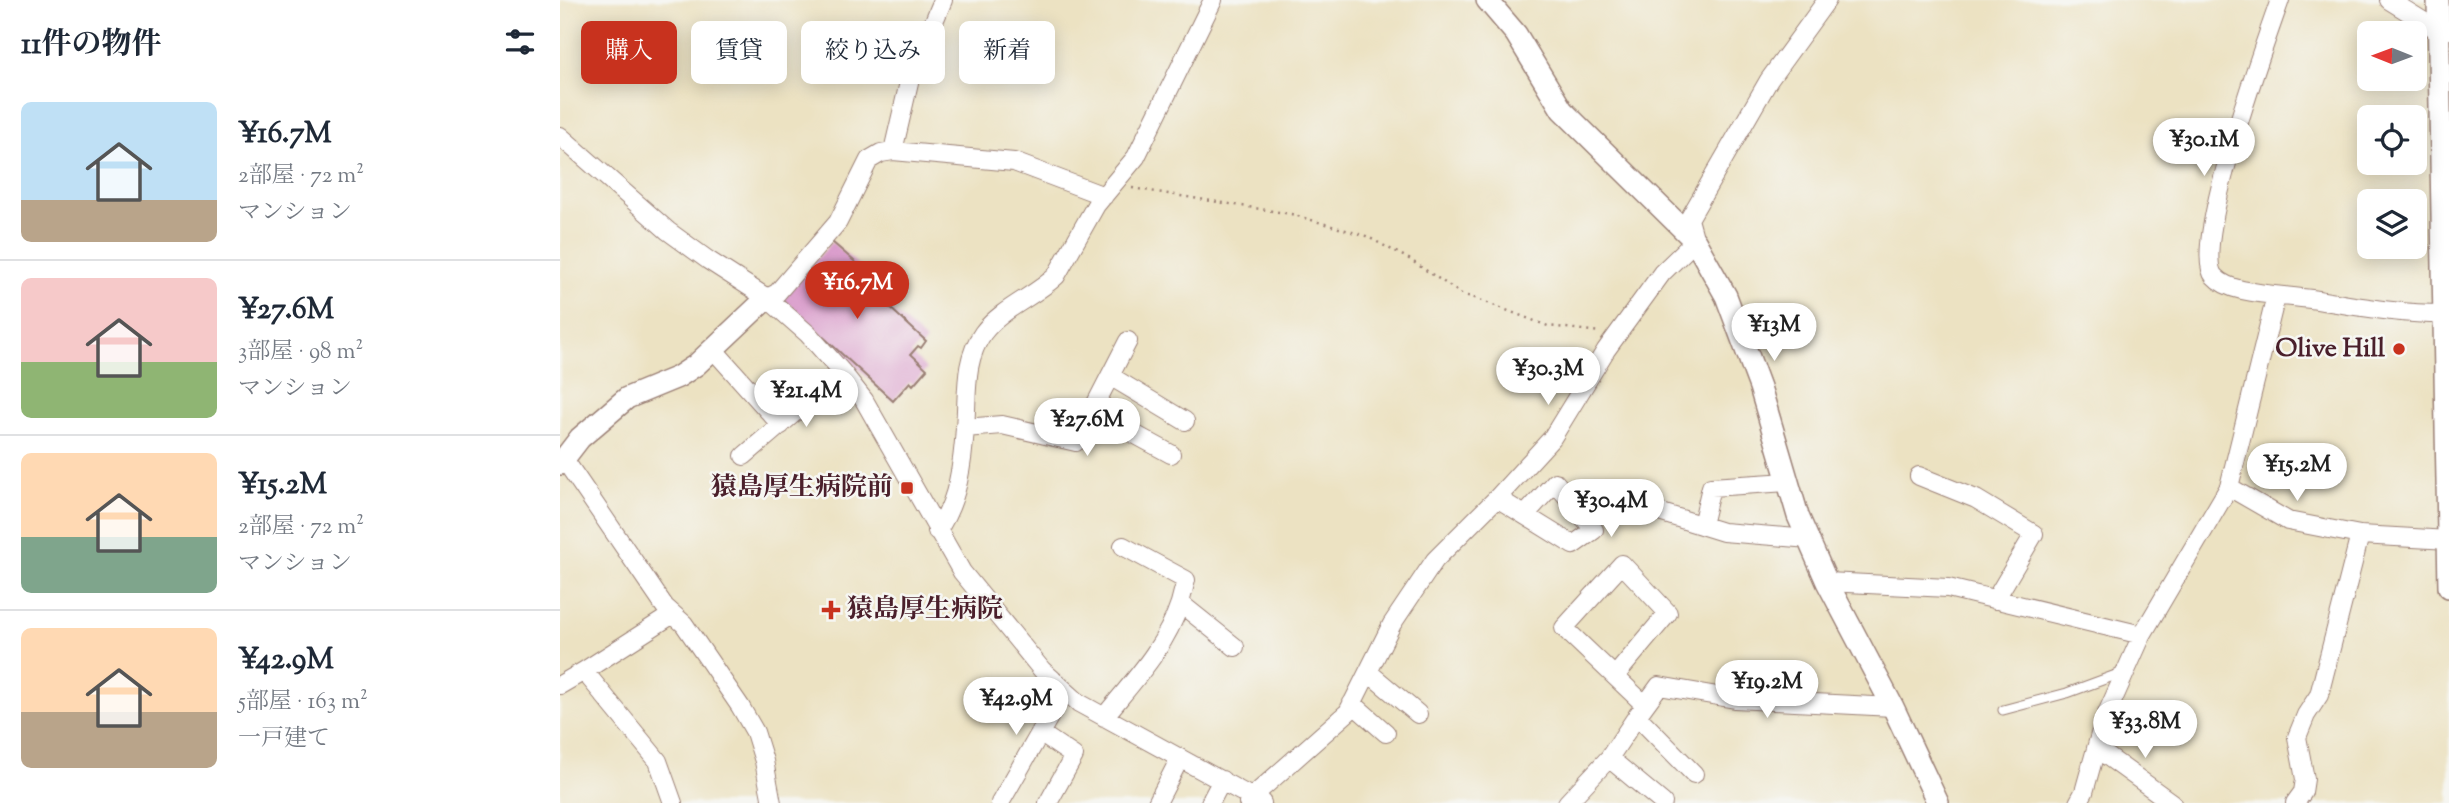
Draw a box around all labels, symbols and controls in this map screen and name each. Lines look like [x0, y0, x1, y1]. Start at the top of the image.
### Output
chip: 購入 [581, 21, 677, 84]
chip: 賃貸 [691, 21, 787, 84]
chip: 絞り込み [801, 21, 945, 84]
chip: 新着 [959, 21, 1055, 84]
north arrow [2357, 21, 2427, 91]
map controls [2357, 21, 2427, 259]
icon: filters [501, 23, 539, 61]
text: 11件の物件 [21, 24, 161, 67]
button: locate [2357, 105, 2427, 175]
text: ¥16.7M [238, 113, 332, 156]
pin: ¥30.1M [2147, 118, 2261, 178]
text: ¥30.1M [2169, 124, 2239, 157]
icon: home [77, 130, 161, 214]
text: 2部屋 · 72 m² [238, 160, 364, 193]
button: layers [2357, 189, 2427, 259]
text: マンション [238, 197, 352, 230]
pin: ¥16.7M [800, 262, 914, 321]
text: ¥16.7M [821, 267, 893, 300]
text: ¥27.6M [238, 289, 334, 332]
pin: ¥13M [1733, 304, 1815, 363]
icon: home [77, 306, 161, 390]
text: ¥13M [1747, 309, 1801, 342]
place label: Olive Hill [2275, 331, 2386, 368]
text: 3部屋 · 98 m² [238, 336, 363, 369]
marker: Olive Hill [2391, 341, 2407, 357]
pin: ¥30.3M [1491, 348, 1605, 407]
text: ¥30.3M [1512, 353, 1584, 386]
pin: ¥21.4M [749, 370, 863, 429]
text: マンション [238, 373, 352, 406]
text: ¥21.4M [770, 375, 842, 408]
pin: ¥27.6M [1030, 398, 1144, 458]
text: ¥27.6M [1050, 404, 1124, 437]
pin: ¥15.2M [2240, 444, 2354, 503]
text: ¥15.2M [2263, 449, 2331, 482]
text: ¥15.2M [238, 464, 327, 507]
place label: 猿島厚生病院前 [711, 470, 893, 507]
marker: 猿島厚生病院前 [899, 480, 915, 496]
pin: ¥30.4M [1554, 480, 1668, 539]
icon: home [77, 481, 161, 565]
text: ¥30.4M [1574, 485, 1648, 518]
text: 2部屋 · 72 m² [238, 511, 364, 544]
text: マンション [238, 548, 352, 581]
place label: 猿島厚生病院 [847, 592, 1003, 629]
marker: 猿島厚生病院 [821, 600, 841, 620]
text: ¥42.9M [238, 639, 334, 682]
icon: home [77, 656, 161, 740]
pin: ¥19.2M [1710, 660, 1824, 720]
text: ¥19.2M [1731, 666, 1803, 699]
pin: ¥42.9M [959, 678, 1073, 737]
text: ¥42.9M [979, 683, 1053, 716]
text: 5部屋 · 163 m² [238, 686, 368, 719]
pin: ¥33.8M [2088, 700, 2202, 760]
text: ¥33.8M [2109, 706, 2181, 739]
text: 一戸建て [238, 723, 330, 756]

